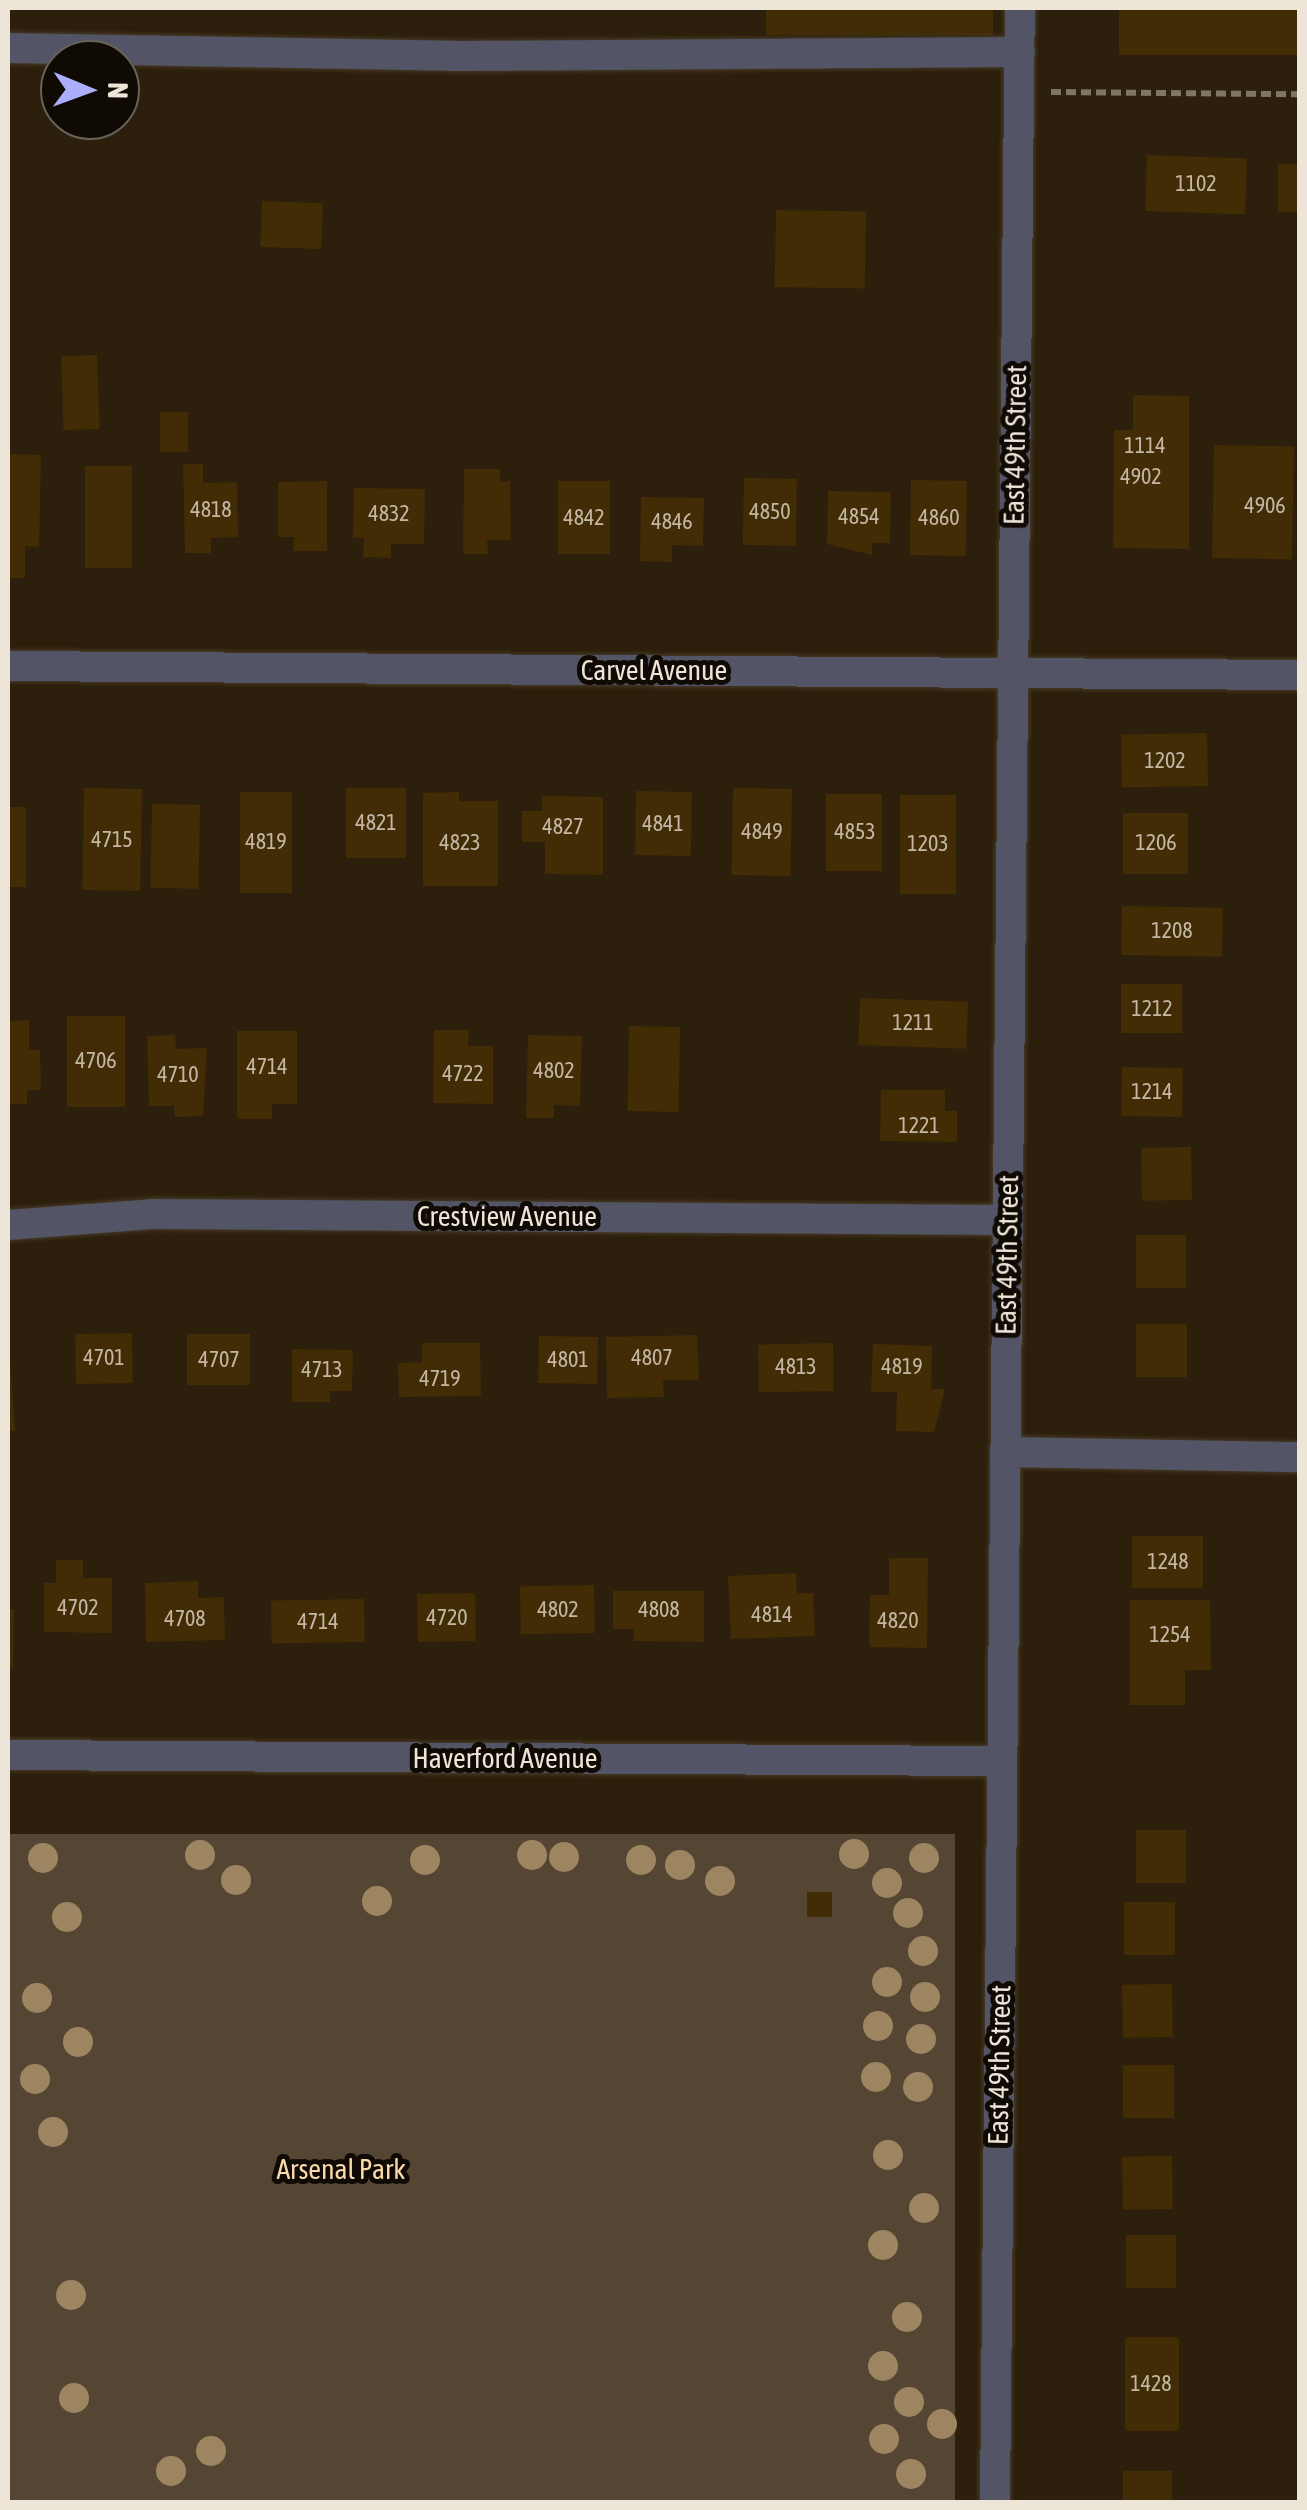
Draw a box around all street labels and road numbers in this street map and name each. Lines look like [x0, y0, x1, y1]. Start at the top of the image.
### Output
street label: East 49th Street [997, 365, 1033, 525]
street label: Carvel Avenue [581, 653, 727, 687]
street label: East 49th Street [989, 1175, 1025, 1335]
street label: Crestview Avenue [417, 1199, 597, 1233]
street label: Haverford Avenue [413, 1741, 597, 1775]
street label: East 49th Street [981, 1985, 1017, 2145]

